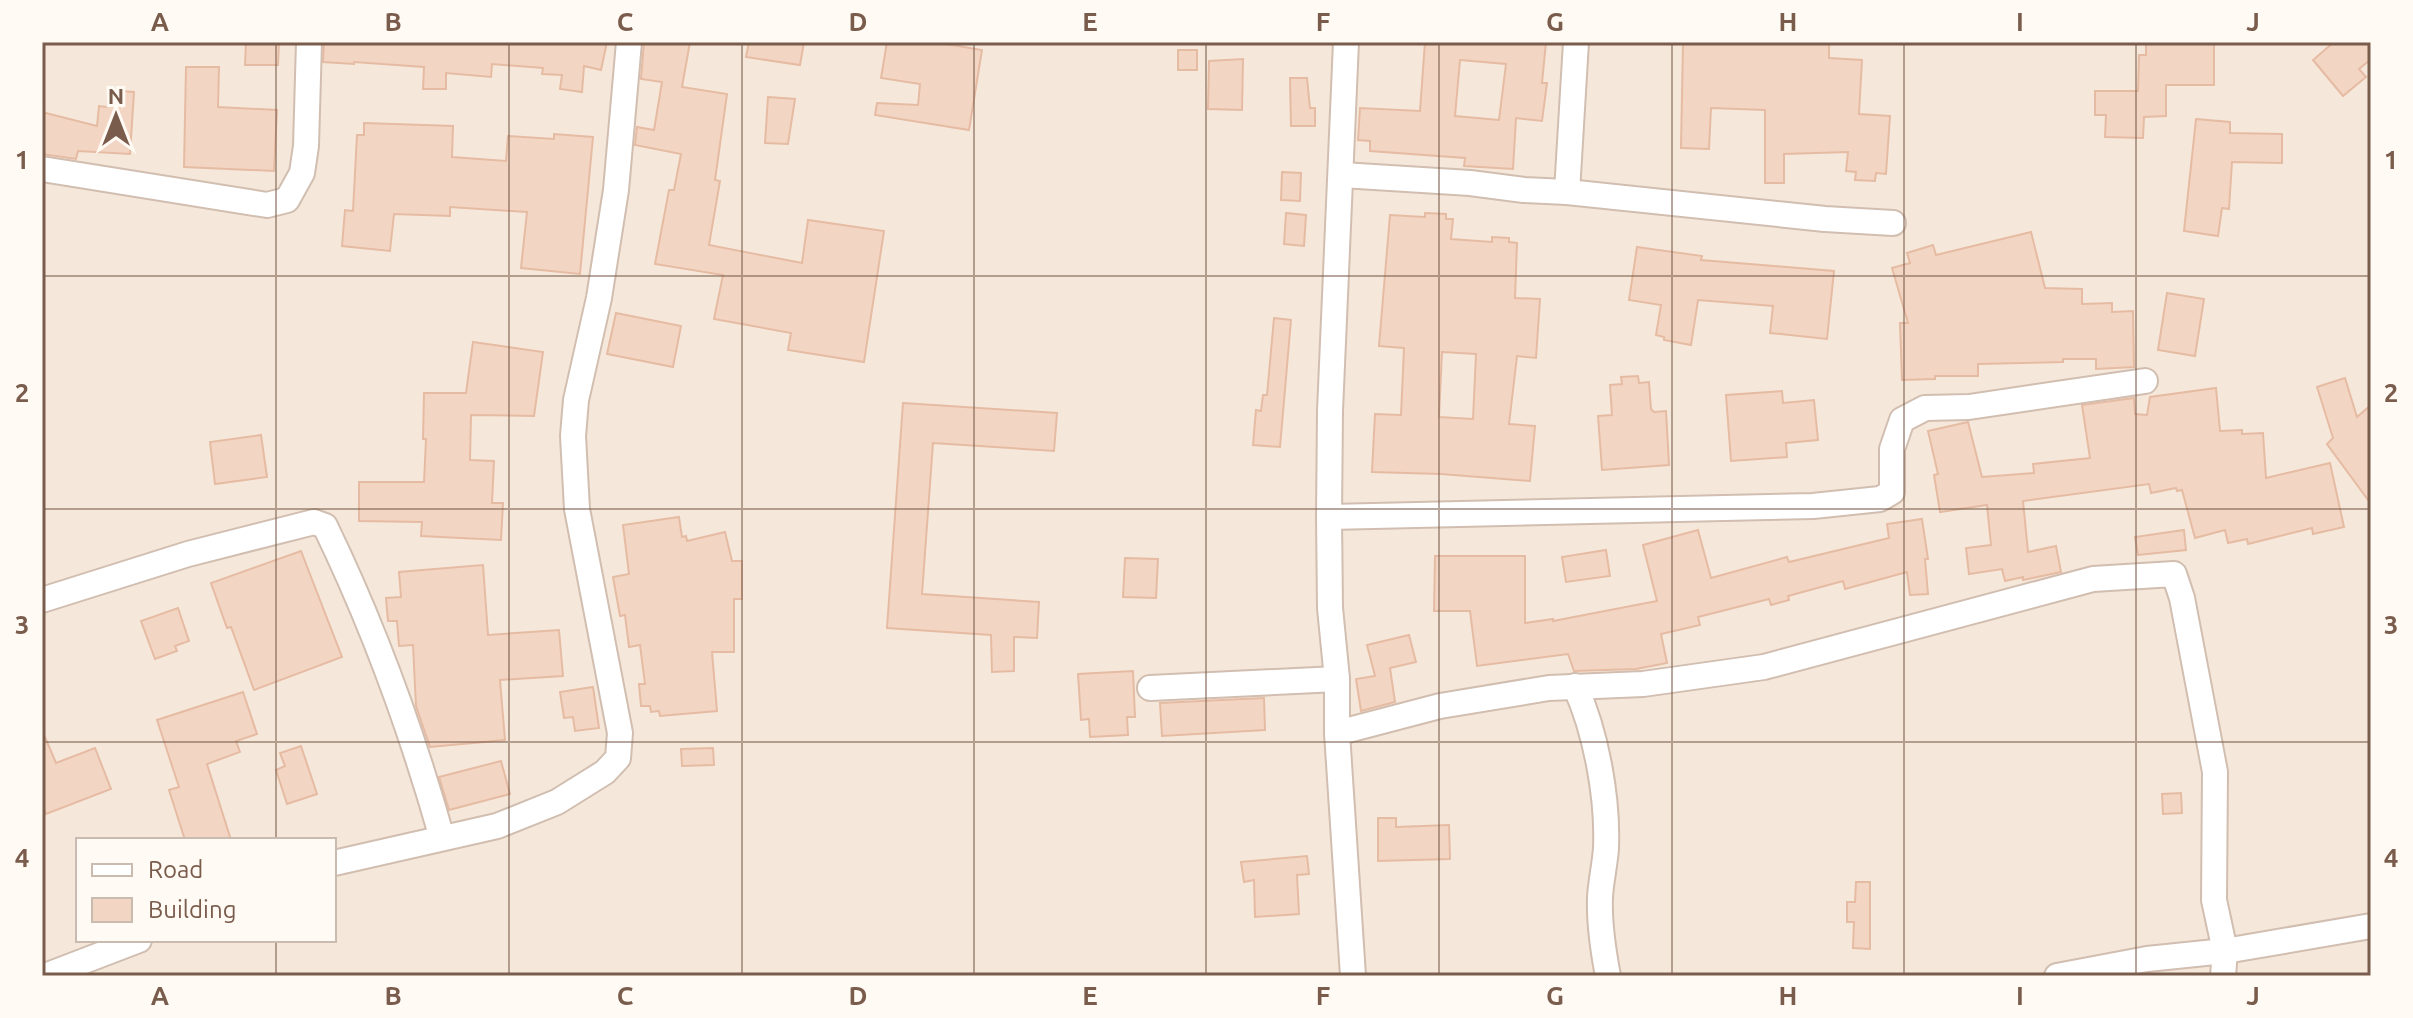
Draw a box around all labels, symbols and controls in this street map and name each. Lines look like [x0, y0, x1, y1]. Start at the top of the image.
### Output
text: A [151, 7, 170, 36]
text: B [384, 7, 402, 36]
text: C [617, 7, 634, 36]
text: D [849, 7, 867, 36]
text: E [1082, 7, 1098, 36]
text: F [1316, 7, 1330, 36]
text: G [1546, 7, 1564, 36]
text: H [1779, 7, 1797, 36]
text: I [2016, 7, 2024, 36]
text: J [2246, 7, 2260, 36]
north arrow [76, 76, 156, 156]
text: N [108, 83, 124, 108]
text: 1 [15, 145, 29, 174]
text: 1 [2384, 145, 2398, 174]
text: 2 [15, 378, 29, 407]
text: 2 [2384, 378, 2398, 407]
text: 3 [15, 610, 29, 639]
text: 3 [2384, 610, 2398, 639]
legend [76, 838, 336, 942]
text: 4 [15, 843, 29, 872]
text: 4 [2384, 843, 2398, 872]
text: Road [148, 856, 203, 883]
text: Building [148, 896, 236, 923]
text: A [151, 981, 170, 1010]
text: B [384, 981, 402, 1010]
text: C [617, 981, 634, 1010]
text: D [849, 981, 867, 1010]
text: E [1082, 981, 1098, 1010]
text: F [1316, 981, 1330, 1010]
text: G [1546, 981, 1564, 1010]
text: H [1779, 981, 1797, 1010]
text: I [2016, 981, 2024, 1010]
text: J [2246, 981, 2260, 1010]

